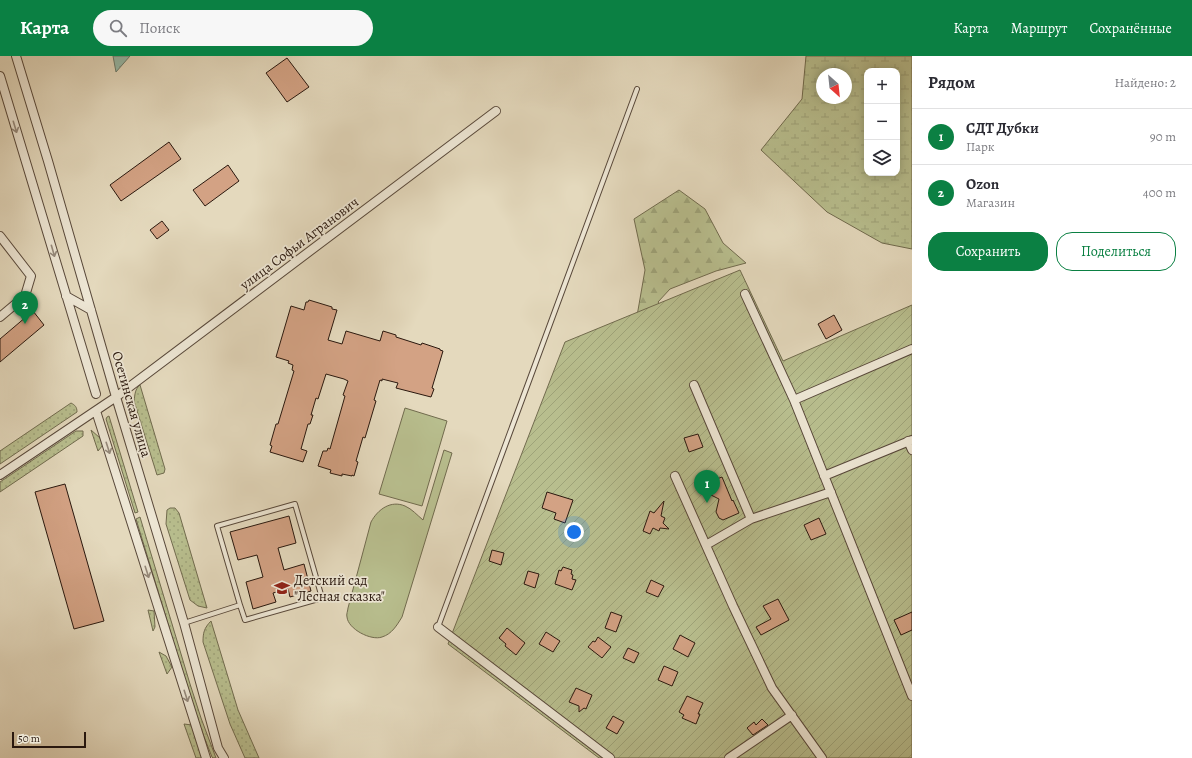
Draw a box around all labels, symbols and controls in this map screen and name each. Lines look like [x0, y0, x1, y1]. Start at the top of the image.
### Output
search box [93, 10, 373, 46]
text: Карта [20, 15, 69, 41]
icon: search [107, 17, 129, 39]
text: Поиск [139, 18, 180, 38]
text: Карта [954, 19, 989, 38]
text: Маршрут [1011, 19, 1067, 38]
text: Сохранённые [1089, 19, 1172, 38]
north arrow [816, 68, 852, 104]
map controls [864, 68, 900, 176]
button: + [864, 68, 900, 104]
text: Рядом [928, 71, 975, 94]
text: Найдено: 2 [1115, 74, 1176, 91]
button: − [864, 104, 900, 140]
text: СДТ Дубки [966, 118, 1039, 138]
one-way arrow [12, 121, 20, 133]
text: 1 [939, 128, 943, 145]
text: 90 m [1150, 128, 1176, 145]
text: Парк [966, 138, 995, 155]
button: layers [864, 140, 900, 176]
text: Ozon [966, 174, 999, 194]
text: 2 [938, 184, 944, 201]
text: 400 m [1143, 184, 1176, 201]
street label: улица Софьи Агранович [235, 192, 363, 295]
text: Магазин [966, 194, 1015, 211]
button: Сохранить [928, 232, 1048, 271]
button: Поделиться [1056, 232, 1176, 271]
one-way arrow [50, 245, 57, 258]
pin: 2 [12, 291, 38, 324]
street label: Осетинская улица [107, 349, 156, 460]
one-way arrow [104, 442, 112, 454]
pin: 1 [694, 470, 720, 503]
your location [564, 522, 584, 542]
one-way arrow [144, 565, 151, 578]
place label: Детский сад "Лесная сказка" [294, 571, 385, 606]
school or university icon: Детский сад "Лесная сказка" [273, 579, 291, 597]
one-way arrow [183, 689, 190, 702]
scale bar [12, 730, 86, 749]
text: 50 m [18, 731, 40, 746]

